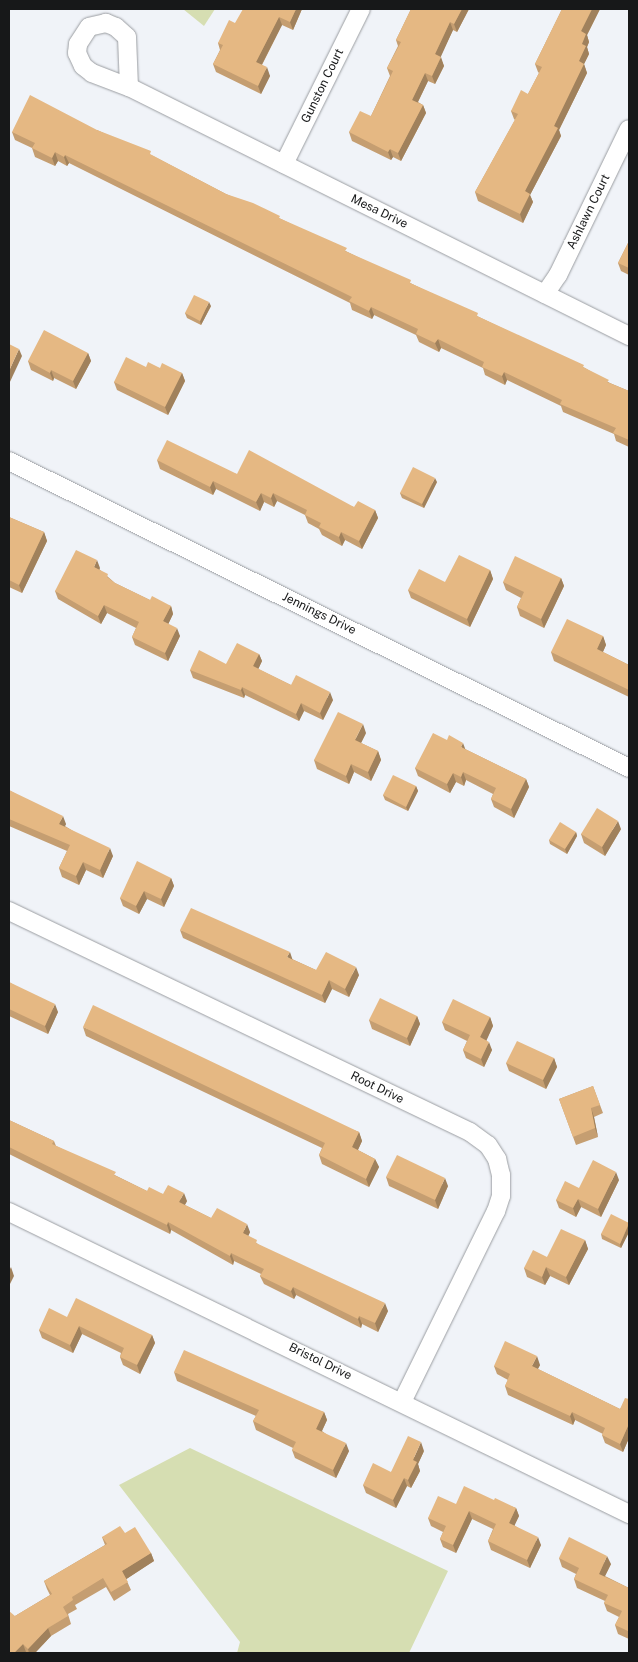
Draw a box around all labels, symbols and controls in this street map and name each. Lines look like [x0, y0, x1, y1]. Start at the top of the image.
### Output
street label: Gunston Court [299, 46, 347, 126]
street label: Ashlawn Court [565, 172, 613, 252]
street label: Mesa Drive [348, 192, 410, 232]
street label: Jennings Drive [280, 590, 358, 638]
street label: Root Drive [348, 1069, 406, 1107]
street label: Bristol Drive [286, 1341, 354, 1383]

